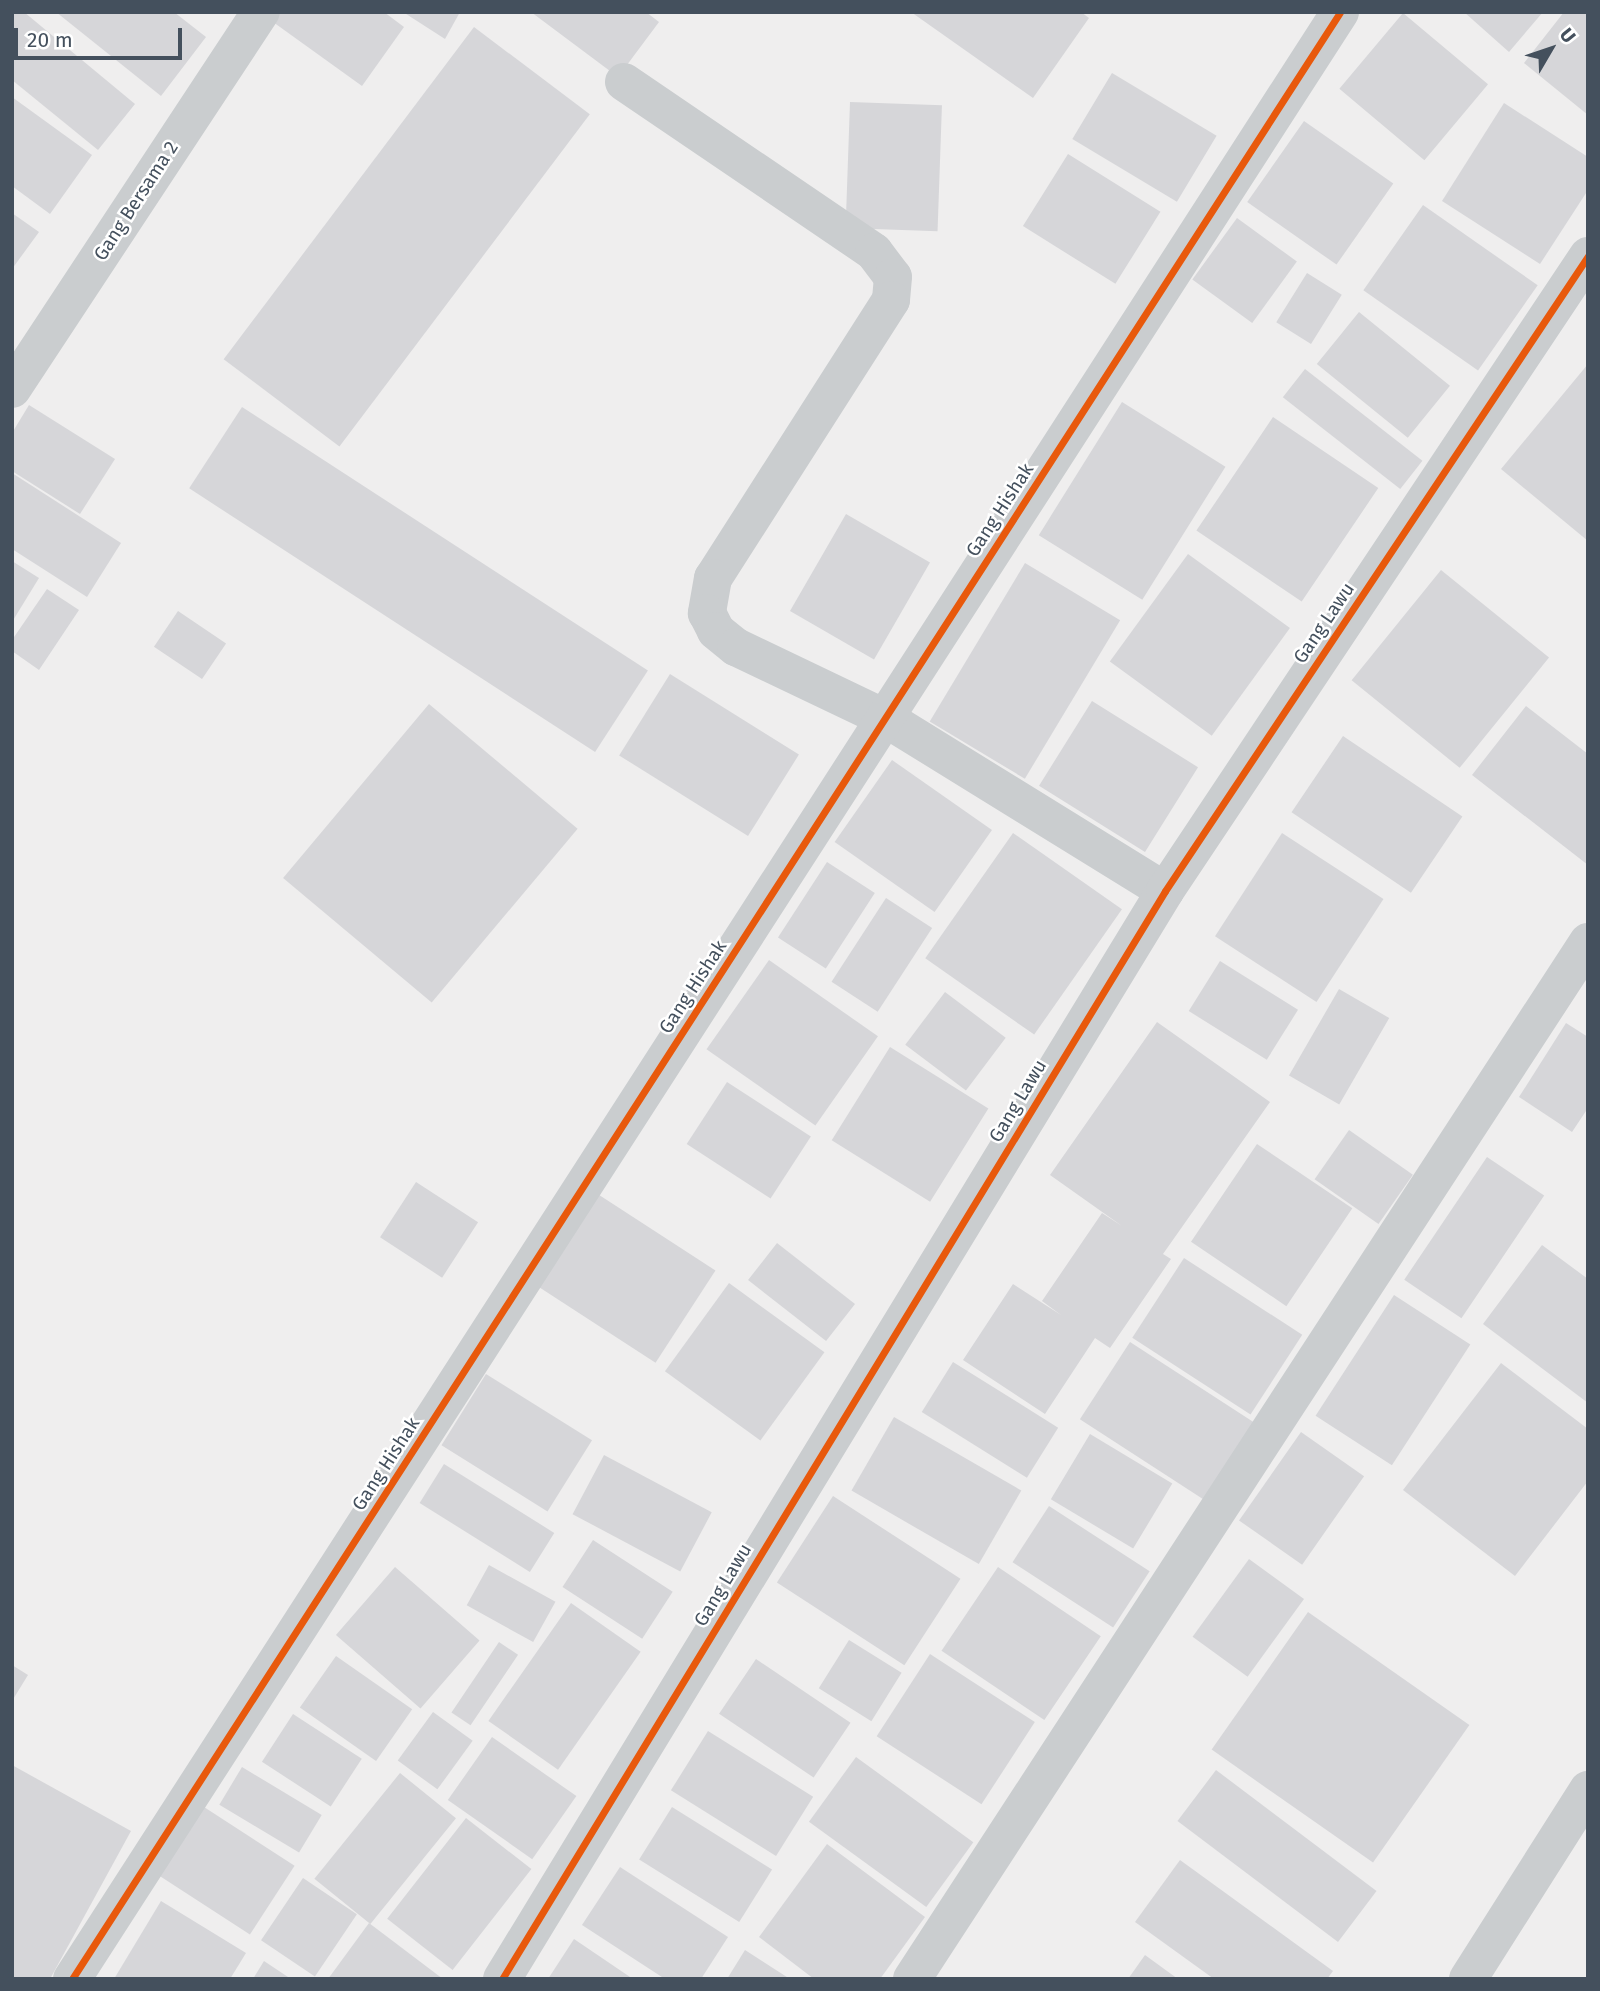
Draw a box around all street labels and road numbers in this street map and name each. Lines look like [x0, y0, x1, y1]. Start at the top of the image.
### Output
street label: Gang Bersama 2 [89, 137, 183, 265]
street label: Gang Hishak [961, 459, 1039, 561]
street label: Gang Lawu [1289, 578, 1359, 668]
street label: Gang Hishak [654, 936, 732, 1038]
street label: Gang Lawu [984, 1055, 1052, 1147]
street label: Gang Hishak [347, 1413, 425, 1515]
street label: Gang Lawu [689, 1539, 757, 1631]

